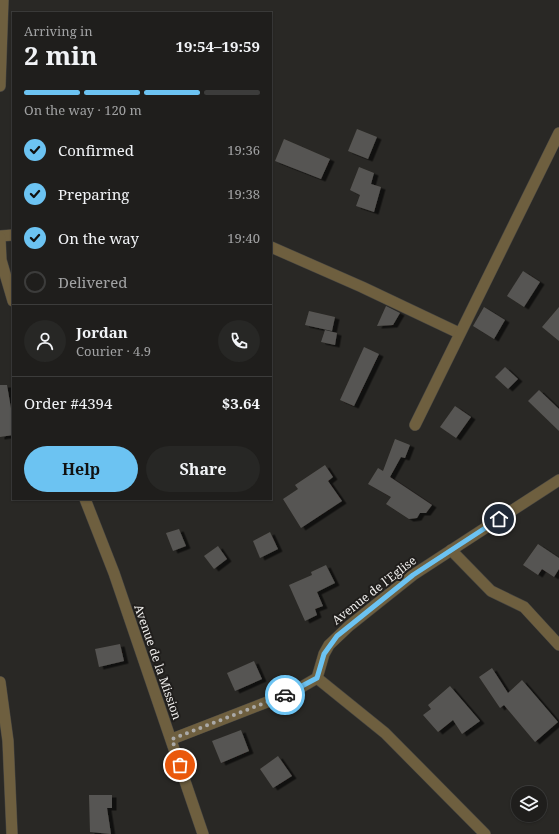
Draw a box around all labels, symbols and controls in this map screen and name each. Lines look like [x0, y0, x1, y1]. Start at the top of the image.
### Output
text: Arriving in [24, 22, 93, 40]
text: 19:54–19:59 [176, 36, 260, 56]
text: 2 min [24, 37, 98, 73]
text: On the way · 120 m [24, 101, 142, 119]
icon: check [24, 139, 46, 161]
text: Confirmed [58, 140, 134, 160]
text: 19:36 [227, 141, 260, 159]
icon: check [24, 183, 46, 205]
text: Preparing [58, 184, 129, 204]
text: 19:38 [227, 185, 260, 203]
icon: check [24, 227, 46, 249]
text: On the way [58, 228, 139, 248]
text: 19:40 [227, 229, 260, 247]
text: Delivered [58, 272, 127, 292]
button: person [24, 320, 66, 362]
button: phone [218, 320, 260, 362]
text: Jordan [76, 322, 128, 342]
text: Courier · 4.9 [76, 342, 151, 360]
text: Order #4394 [24, 393, 112, 413]
text: $3.64 [222, 393, 260, 413]
button: Help [24, 446, 138, 492]
button: Share [146, 446, 260, 492]
pin [482, 502, 516, 536]
icon: home [488, 508, 510, 530]
street label: Avenue de l'Eglise [328, 552, 420, 628]
street label: Avenue de la Mission [130, 602, 186, 722]
courier [265, 675, 305, 715]
icon: car [274, 684, 296, 706]
pin [163, 748, 197, 782]
icon: bag [169, 754, 191, 776]
map controls [511, 786, 547, 822]
button: layers [511, 786, 547, 822]

